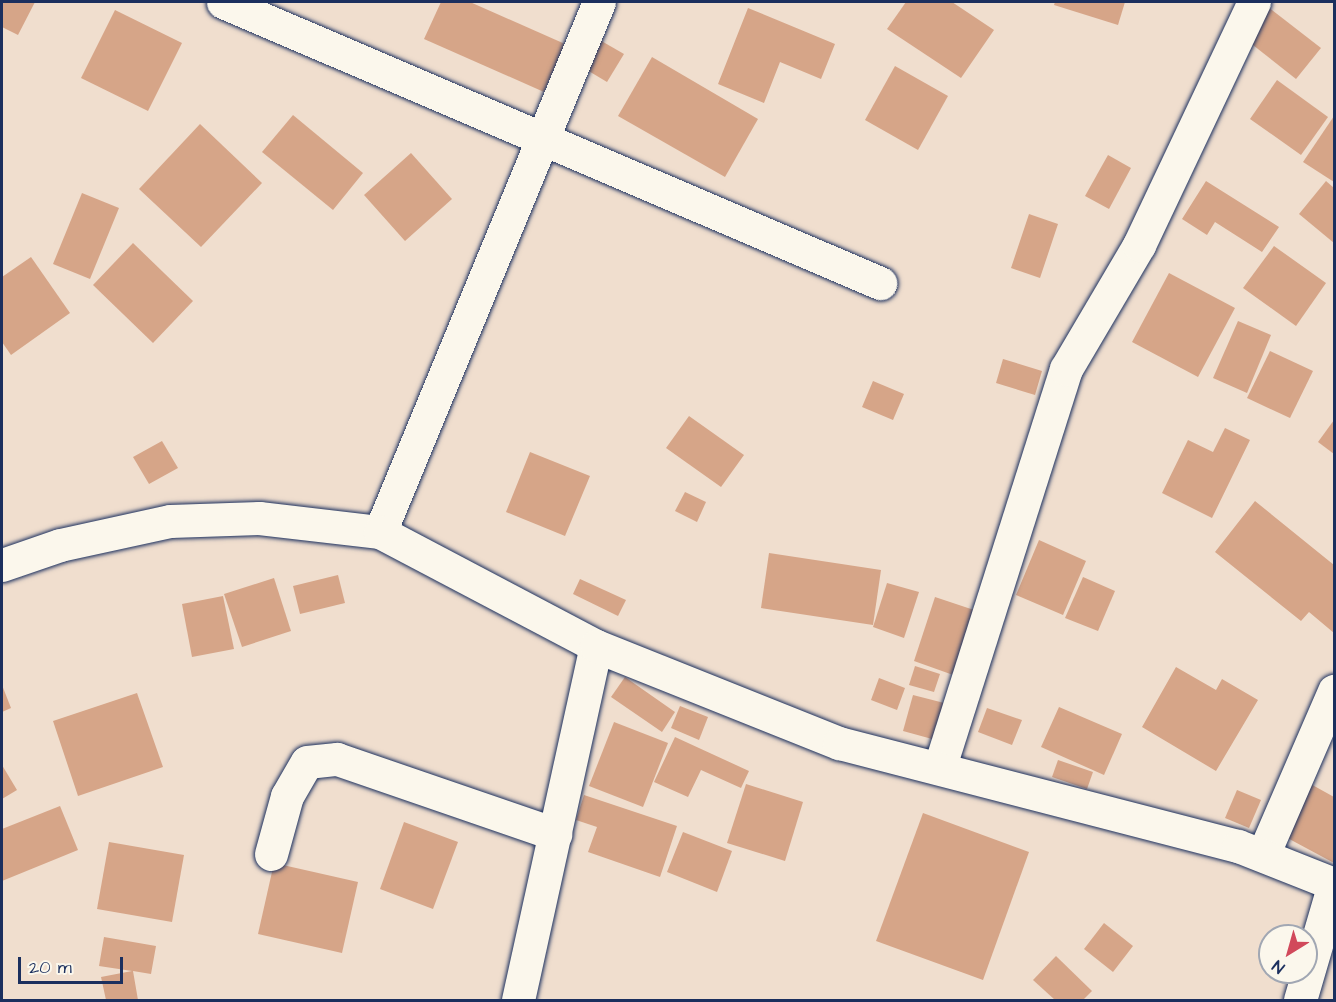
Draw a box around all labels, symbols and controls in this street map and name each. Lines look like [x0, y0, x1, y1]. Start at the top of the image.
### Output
north arrow [1258, 924, 1318, 984]
scale bar [21, 945, 126, 983]
text: 20 m [29, 955, 72, 980]
text: N [1268, 955, 1289, 979]

